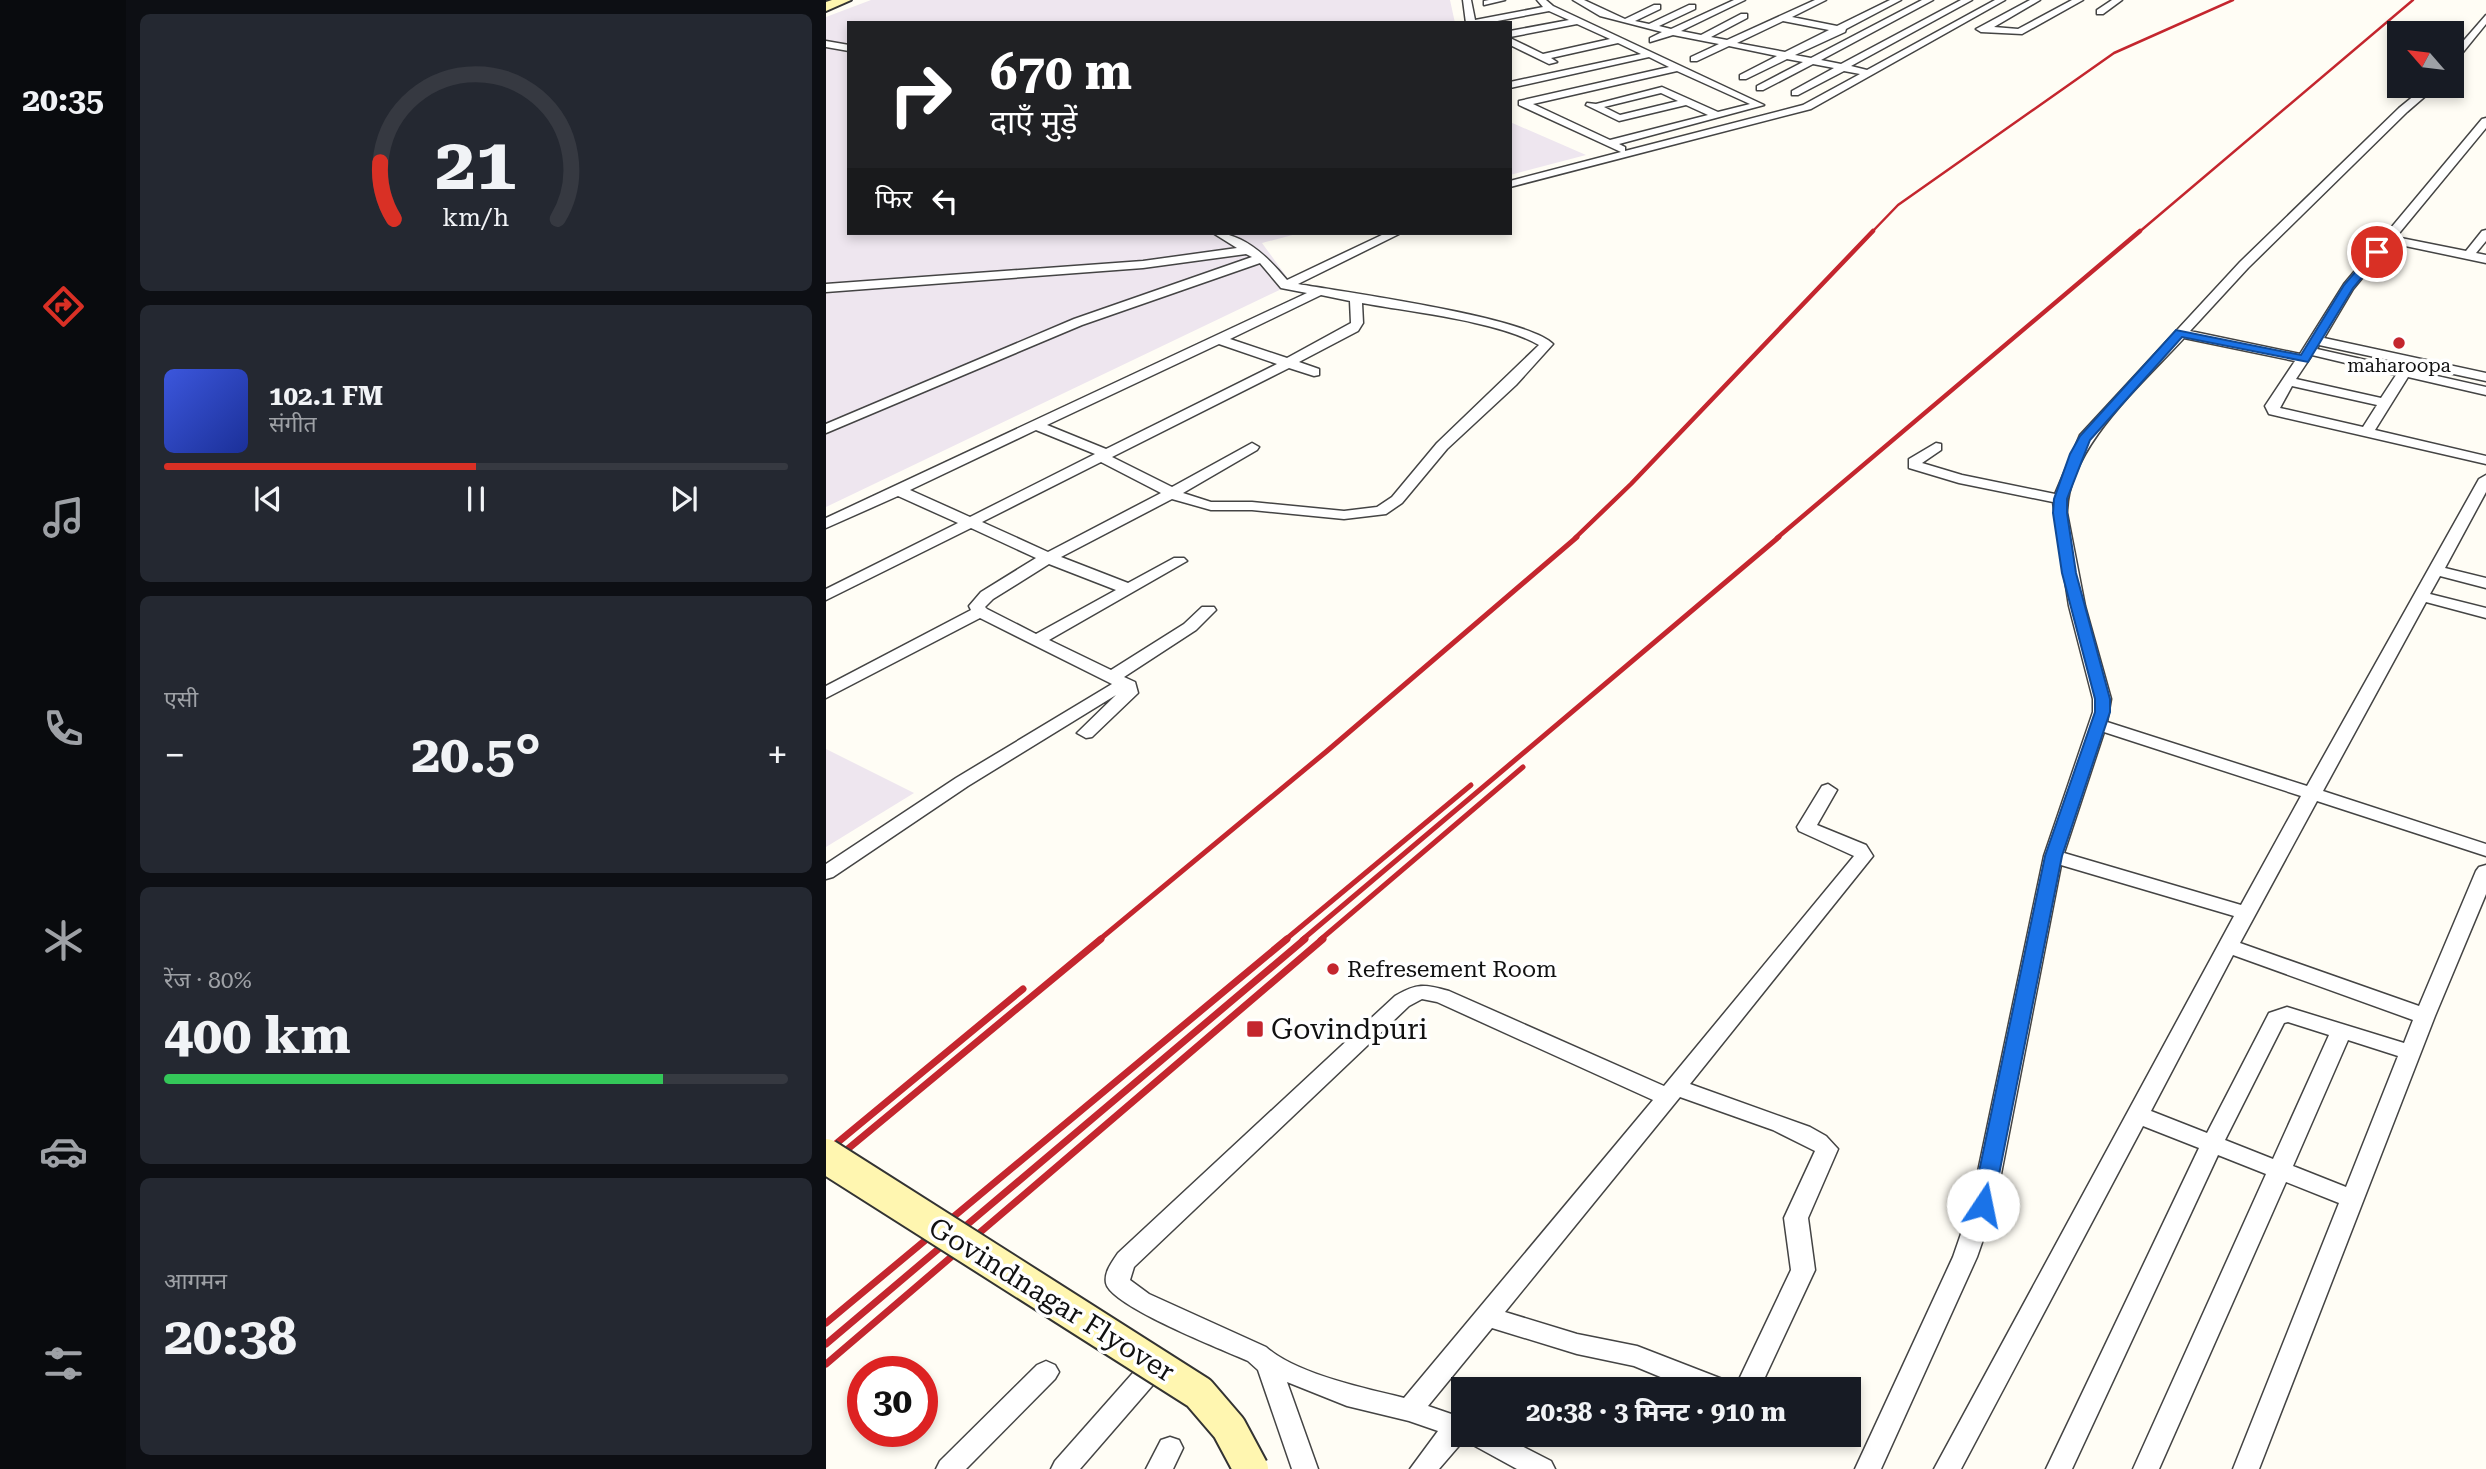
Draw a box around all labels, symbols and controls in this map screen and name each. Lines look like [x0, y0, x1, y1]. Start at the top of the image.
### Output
north arrow [2387, 21, 2464, 98]
map controls [2387, 21, 2464, 98]
text: 670 m [990, 44, 1132, 101]
icon: right [875, 49, 966, 140]
text: 20:35 [22, 81, 104, 119]
text: दाएँ मुड़ें [990, 103, 1077, 141]
text: 21 [435, 122, 517, 207]
icon: left [926, 182, 964, 220]
text: फिर [875, 184, 912, 214]
text: km/h [443, 202, 509, 231]
pin [2347, 222, 2407, 282]
icon: arrive [2358, 233, 2396, 271]
icon: directions [39, 282, 88, 331]
marker: maharoopa [2391, 335, 2407, 351]
place label: maharoopa [2347, 354, 2452, 377]
text: 102.1 FM [269, 381, 383, 411]
text: संगीत [269, 411, 317, 438]
icon: previous [249, 480, 287, 518]
icon: pause [457, 480, 495, 518]
icon: next [665, 480, 703, 518]
icon: music [39, 493, 88, 542]
text: एसी [164, 686, 198, 713]
icon: phone [39, 704, 88, 753]
text: 20.5° [411, 724, 541, 785]
text: − [164, 733, 185, 777]
text: + [767, 733, 788, 777]
icon: climate [39, 916, 88, 965]
place label: Refresement Room [1347, 956, 1557, 983]
marker: Refresement Room [1325, 961, 1341, 977]
text: रेंज · 80% [164, 967, 252, 994]
text: 400 km [164, 1005, 351, 1066]
place label: Govindpuri [1271, 1013, 1427, 1046]
marker: Govindpuri [1245, 1019, 1265, 1039]
icon: car [39, 1127, 88, 1176]
position arrow [1946, 1168, 2020, 1242]
street label: Govindnagar Flyover [923, 1210, 1181, 1388]
text: आगमन [164, 1268, 227, 1295]
text: 20:38 [164, 1306, 297, 1367]
icon: filters [39, 1339, 88, 1388]
speed limit sign: 30 [847, 1356, 938, 1447]
text: 20:38 · 3 मिनट · 910 m [1526, 1397, 1786, 1427]

